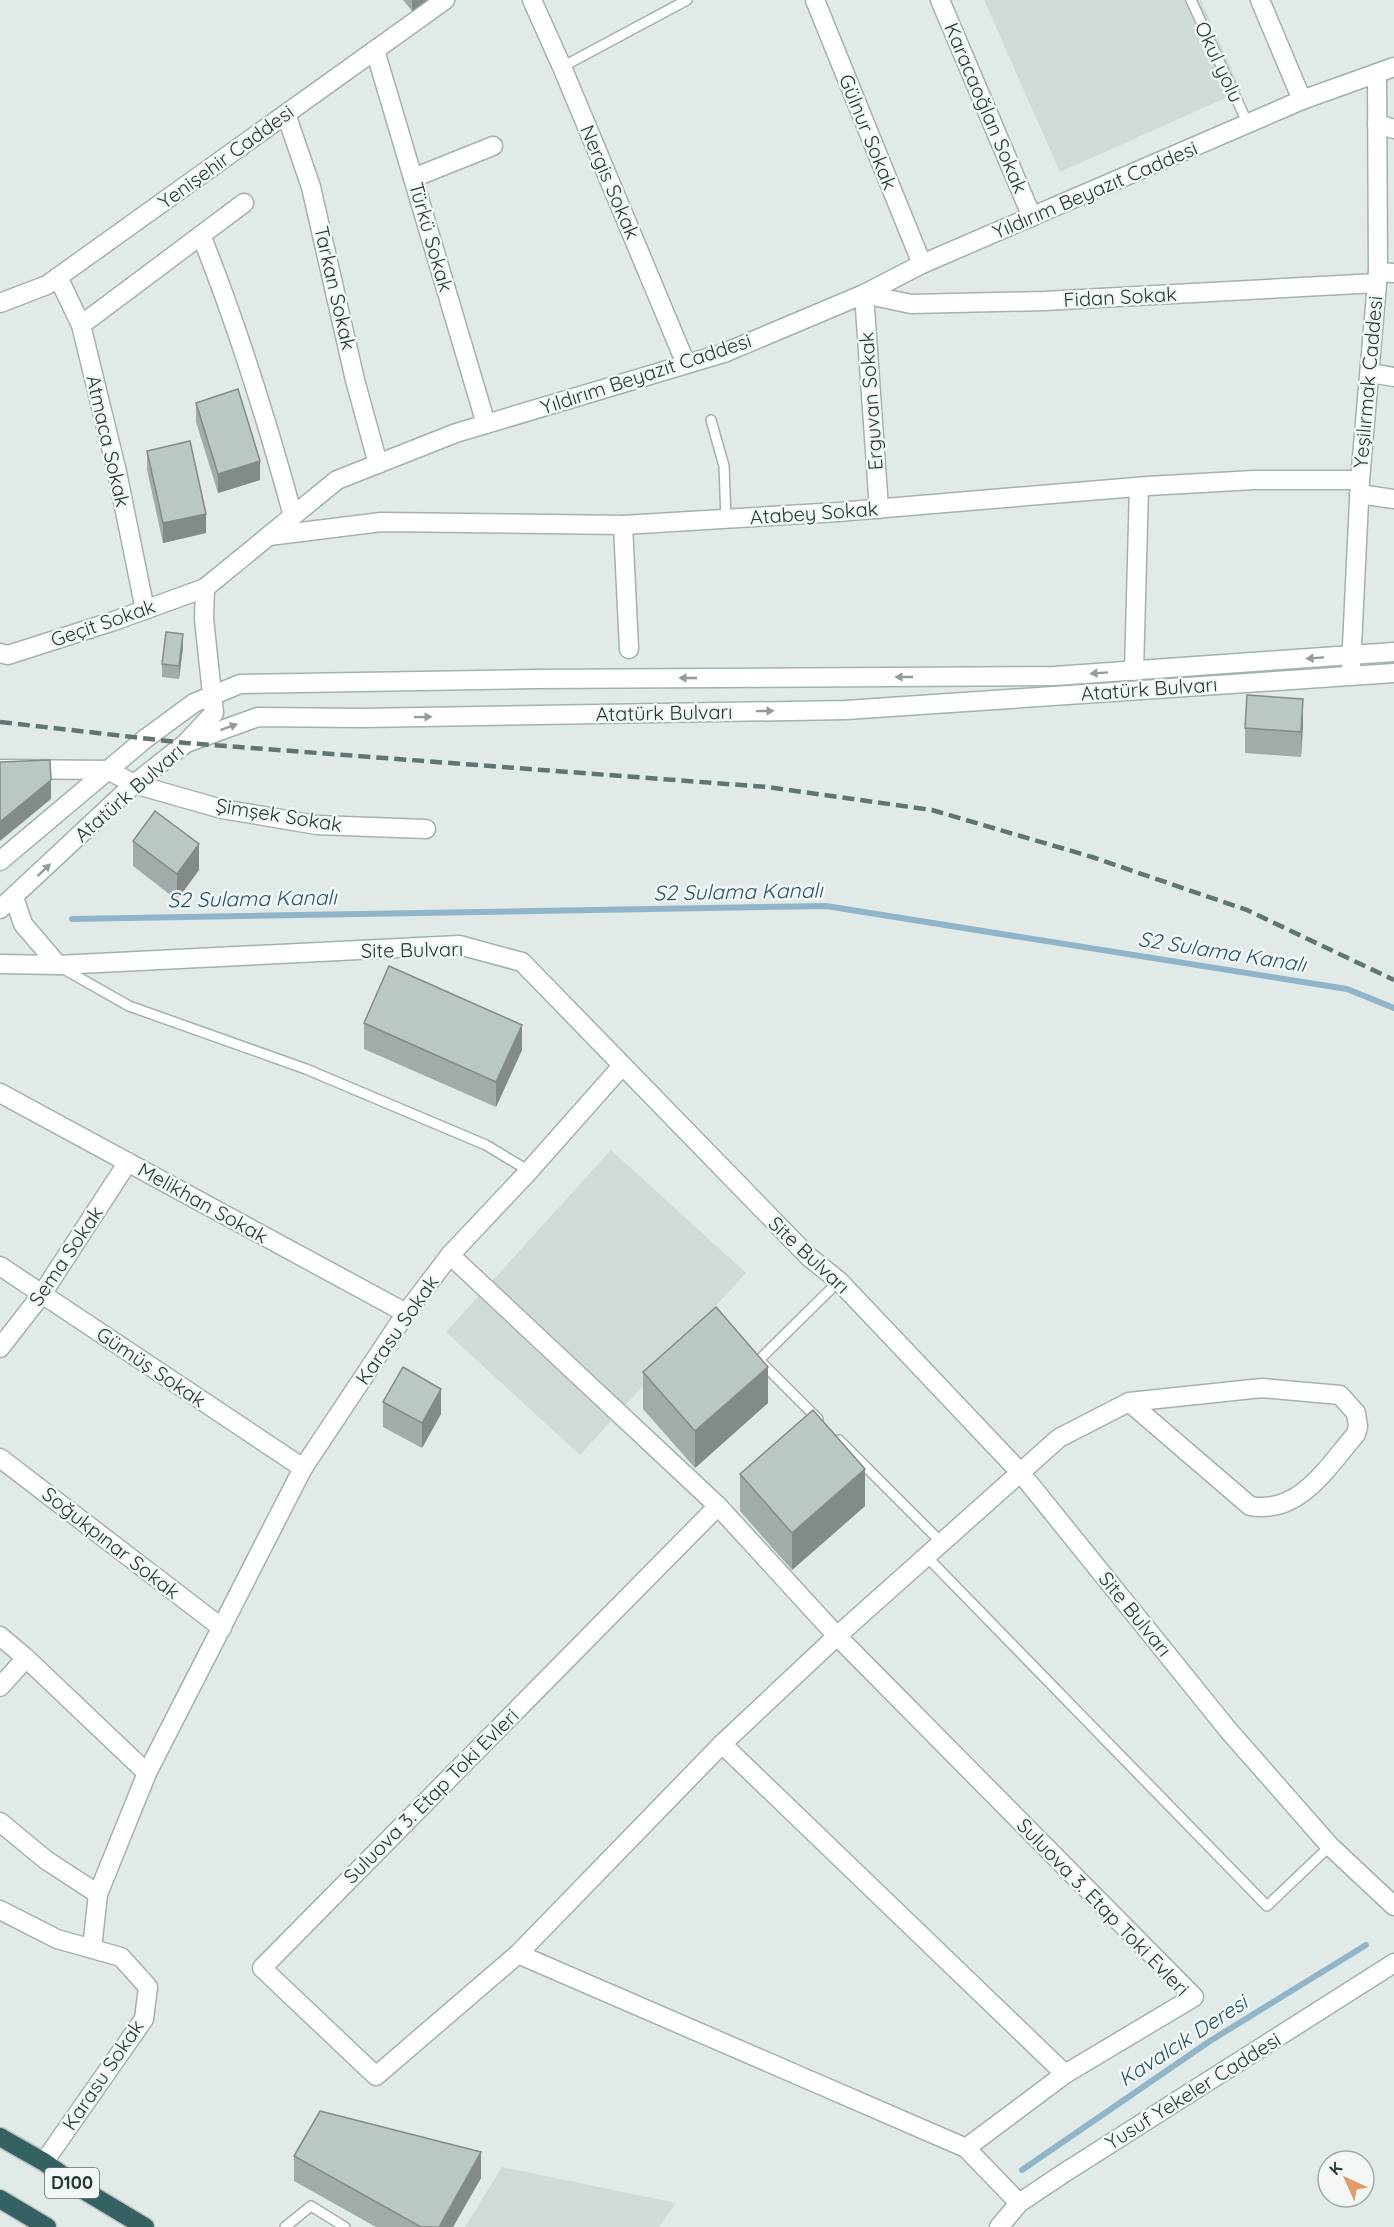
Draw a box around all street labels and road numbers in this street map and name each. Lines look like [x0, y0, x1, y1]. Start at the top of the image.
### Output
street label: Okul yolu [1190, 17, 1249, 106]
street label: Karacaoğlan Sokak [939, 19, 1034, 197]
street label: Gülnur Sokak [834, 70, 903, 193]
street label: Yenişehir Caddesi [153, 99, 298, 214]
street label: Nergis Sokak [575, 121, 646, 243]
street label: Yıldırım Beyazıt Caddesi [989, 135, 1201, 244]
street label: Türkü Sokak [404, 179, 459, 295]
street label: Tarkan Sokak [309, 223, 362, 352]
street label: Fidan Sokak [1063, 281, 1177, 312]
street label: Yeşilırmak Caddesi [1348, 295, 1387, 469]
street label: Yıldırım Beyazıt Caddesi [537, 328, 754, 419]
street label: Erguvan Sokak [853, 331, 888, 471]
street label: Atmaca Sokak [81, 372, 136, 509]
street label: Atabey Sokak [749, 496, 879, 529]
street label: Geçit Sokak [47, 593, 158, 652]
street label: Atatürk Bulvarı [1080, 671, 1218, 706]
street label: Atatürk Bulvarı [595, 699, 733, 726]
street label: Atatürk Bulvarı [69, 738, 189, 847]
street label: Şimşek Sokak [214, 792, 344, 837]
street label: Site Bulvarı [361, 936, 463, 963]
street label: Melikhan Sokak [134, 1157, 273, 1249]
street label: Sema Sokak [23, 1201, 108, 1310]
street label: Site Bulvarı [763, 1211, 855, 1299]
street label: Karasu Sokak [350, 1270, 444, 1389]
street label: Gümüş Sokak [92, 1321, 211, 1412]
street label: Soğukpınar Sokak [37, 1481, 185, 1604]
street label: Site Bulvarı [1094, 1566, 1177, 1661]
street label: Suluova 3. Etap Toki Evleri [338, 1703, 523, 1888]
street label: Suluova 3. Etap Toki Evleri [1012, 1813, 1195, 2001]
street label: Karasu Sokak [56, 2015, 149, 2135]
street label: Yusuf Yekeler Caddesi [1100, 2026, 1285, 2155]
road number: D100 [45, 2168, 99, 2198]

